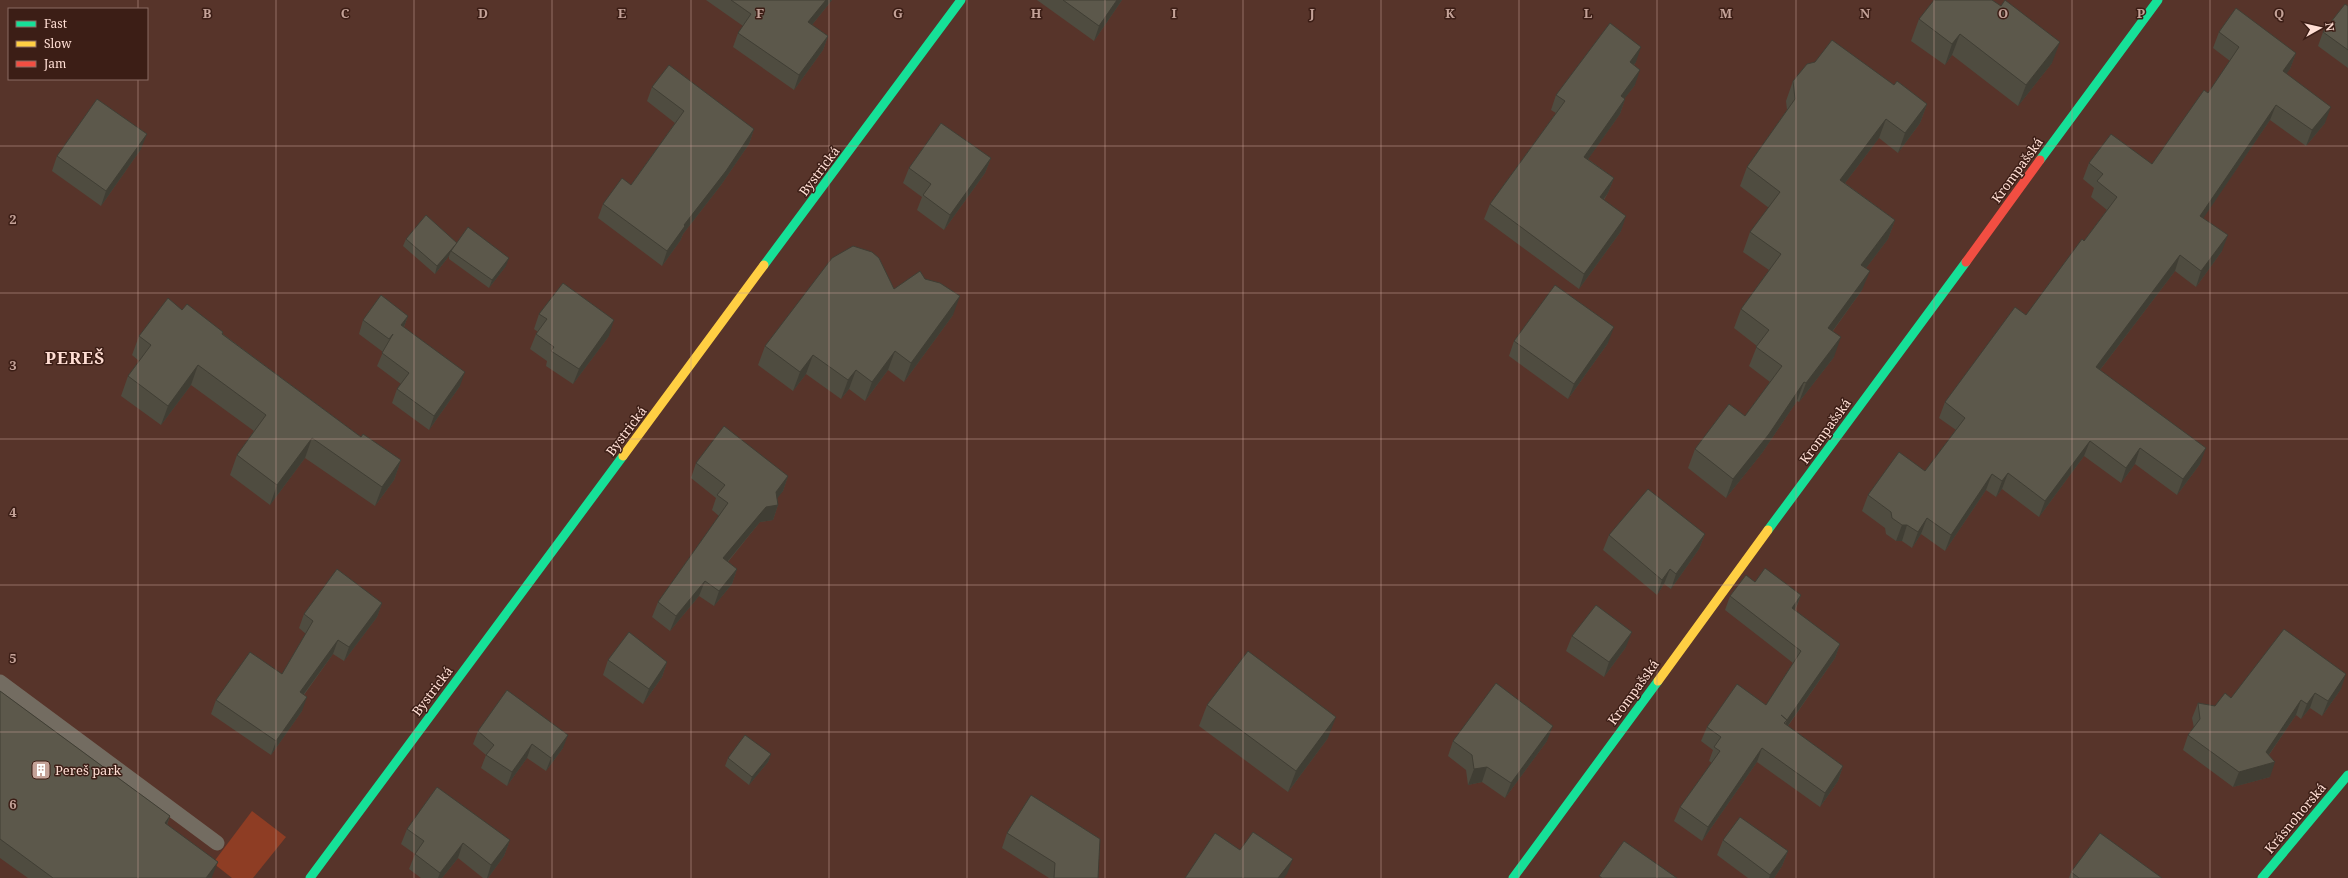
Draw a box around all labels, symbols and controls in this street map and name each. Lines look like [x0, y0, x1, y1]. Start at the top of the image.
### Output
text: B [203, 4, 212, 22]
text: C [341, 4, 350, 22]
text: D [478, 4, 488, 22]
text: E [618, 4, 627, 22]
text: F [756, 4, 764, 22]
text: G [893, 4, 903, 22]
text: H [1031, 4, 1042, 22]
text: I [1171, 4, 1177, 22]
text: J [1308, 4, 1315, 22]
text: K [1445, 4, 1455, 22]
text: L [1584, 4, 1593, 22]
text: M [1720, 4, 1733, 22]
text: N [1860, 4, 1871, 22]
text: O [1998, 4, 2008, 22]
text: P [2137, 4, 2146, 22]
text: Q [2274, 4, 2284, 22]
legend [8, 8, 148, 80]
north arrow [2300, 8, 2340, 48]
text: Fast [44, 15, 67, 32]
text: N [2322, 21, 2338, 32]
text: Slow [44, 35, 72, 52]
text: Jam [43, 55, 66, 72]
street label: Krompašská [1987, 134, 2047, 206]
street label: Bystrická [794, 143, 844, 199]
text: 2 [9, 210, 17, 228]
district label: PEREŠ [45, 346, 105, 369]
text: 3 [9, 356, 17, 374]
street label: Krompašská [1795, 395, 1855, 467]
street label: Bystrická [601, 403, 651, 459]
text: 4 [9, 503, 17, 521]
text: 5 [9, 649, 17, 667]
street label: Krompašská [1603, 656, 1663, 728]
street label: Bystrická [407, 663, 457, 719]
building icon: Pereš park [30, 759, 52, 781]
place label: Pereš park [55, 761, 122, 779]
street label: Krásnohorská [2260, 779, 2330, 857]
text: 6 [9, 795, 17, 813]

